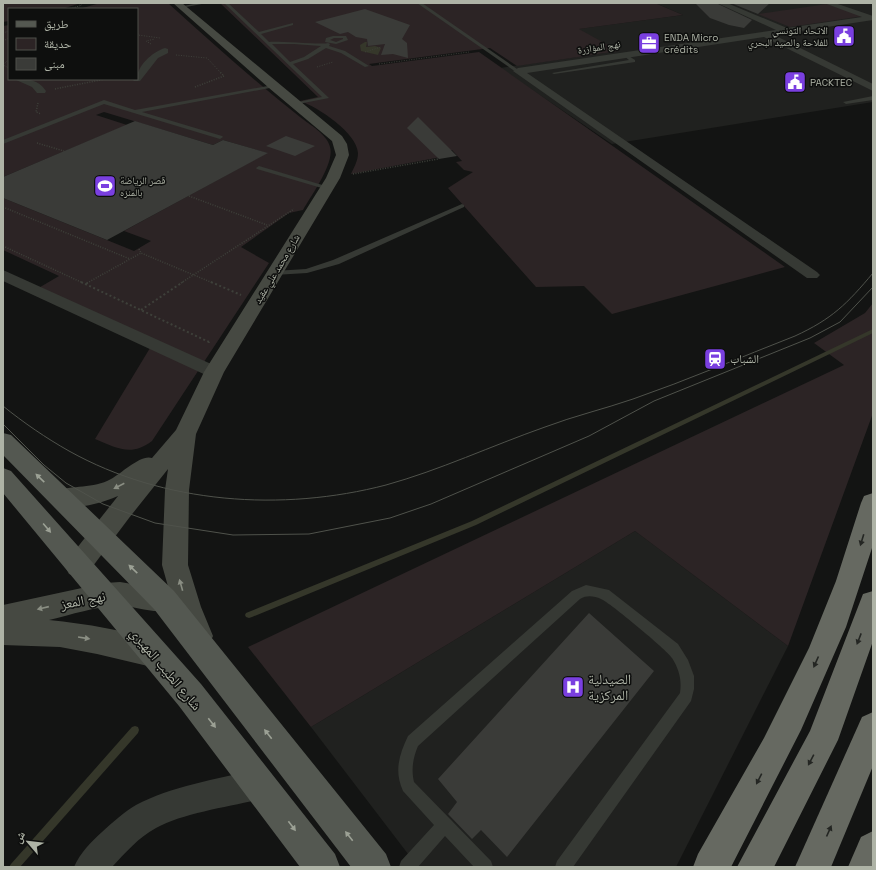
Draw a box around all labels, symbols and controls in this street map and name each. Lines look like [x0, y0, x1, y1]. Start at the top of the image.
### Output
legend [8, 8, 138, 80]
text: طريق [44, 16, 69, 32]
public building icon: الاتحاد التونسي للفلاحة والصيد البحري [831, 23, 857, 49]
place label: الاتحاد التونسي للفلاحة والصيد البحري [748, 24, 828, 50]
office icon: ENDA Micro crédits [636, 30, 662, 56]
place label: ENDA Micro crédits [664, 31, 718, 56]
text: حديقة [44, 36, 72, 52]
street label: نهج المؤازرة [577, 37, 622, 57]
text: مبنى [44, 56, 65, 72]
public building icon: PACKTEC [782, 69, 808, 95]
place label: PACKTEC [810, 76, 852, 89]
sports icon: قصر الرياضة بالمنزه [92, 173, 118, 199]
place label: قصر الرياضة بالمنزه [120, 174, 165, 199]
street label: شارع محمد علي عقيد [251, 232, 304, 307]
station icon: الشباب [702, 346, 728, 372]
place label: الشباب [730, 351, 759, 367]
one-way arrow [35, 473, 45, 482]
one-way arrow [113, 483, 125, 489]
one-way arrow [43, 522, 51, 533]
one-way arrow [859, 535, 865, 547]
one-way arrow [128, 564, 138, 574]
one-way arrow [178, 579, 184, 591]
street label: نهج المعز [58, 587, 107, 614]
one-way arrow [37, 606, 49, 612]
street label: شارع الطيب المهيري [124, 624, 206, 716]
one-way arrow [856, 634, 862, 646]
one-way arrow [77, 635, 90, 641]
one-way arrow [813, 656, 819, 667]
place label: الصيدلية المركزية [588, 670, 631, 704]
hospital icon: الصيدلية المركزية [560, 674, 586, 700]
one-way arrow [208, 718, 216, 729]
one-way arrow [264, 728, 273, 739]
one-way arrow [808, 754, 814, 766]
one-way arrow [756, 773, 762, 784]
one-way arrow [287, 821, 295, 831]
north arrow [8, 822, 48, 862]
one-way arrow [827, 825, 833, 837]
text: ش [10, 829, 29, 846]
one-way arrow [344, 831, 353, 842]

